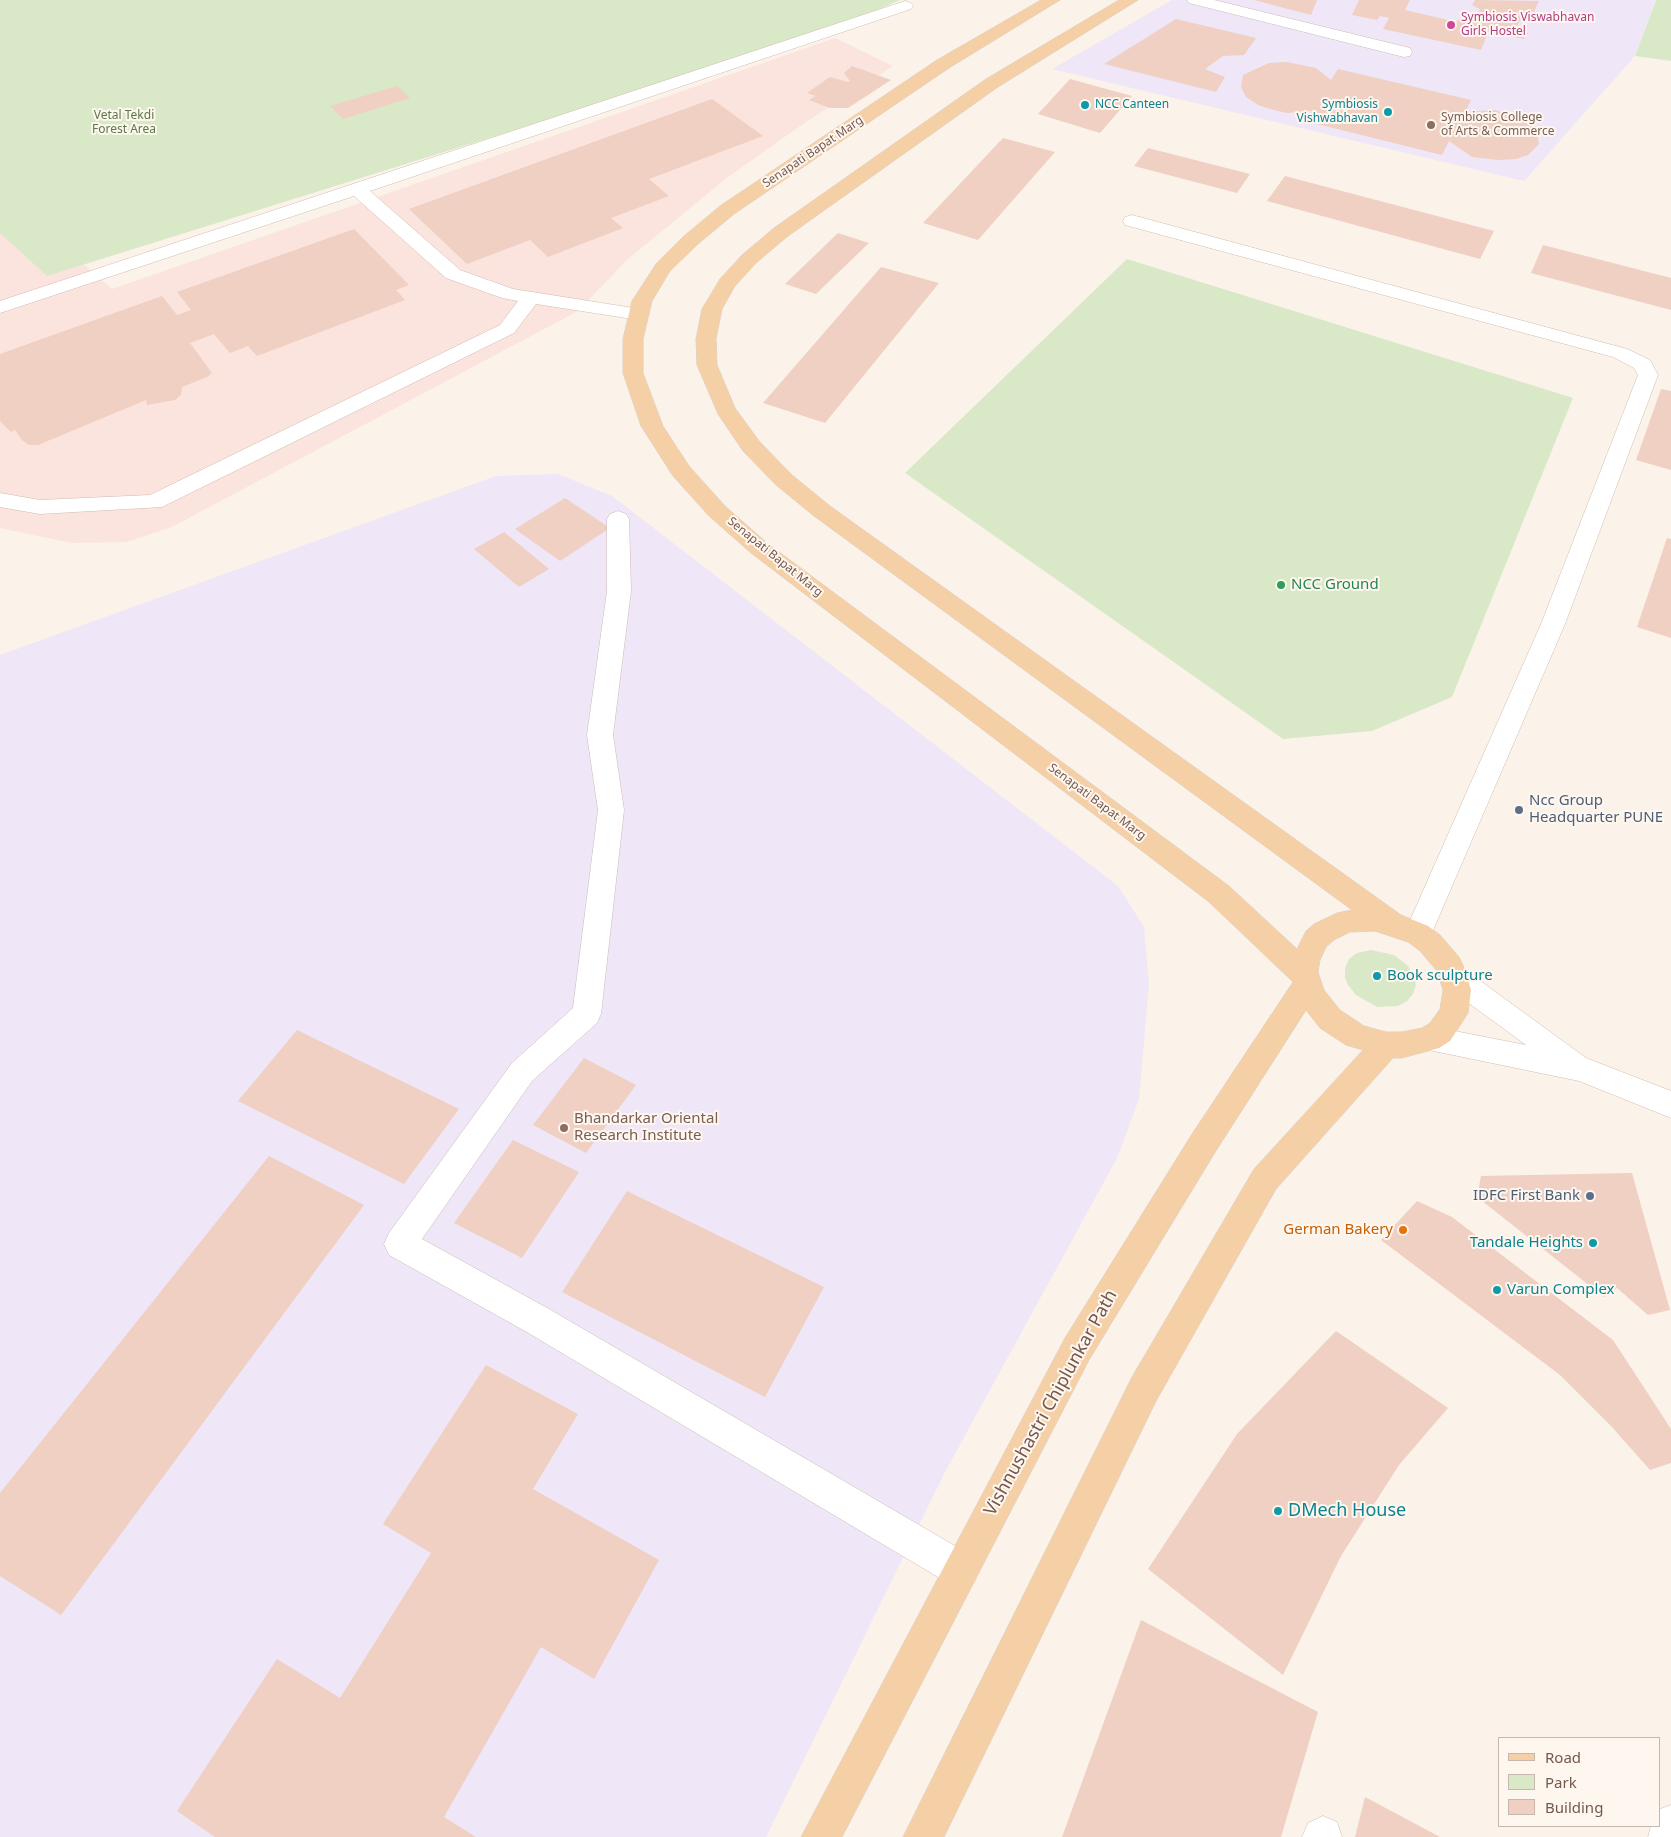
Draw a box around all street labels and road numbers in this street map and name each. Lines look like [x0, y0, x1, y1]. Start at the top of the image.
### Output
street label: Senapati Bapat Marg [760, 113, 866, 191]
street label: Senapati Bapat Marg [725, 514, 825, 600]
street label: Senapati Bapat Marg [1046, 761, 1148, 843]
street label: Vishnushastri Chiplunkar Path [980, 1286, 1122, 1520]

